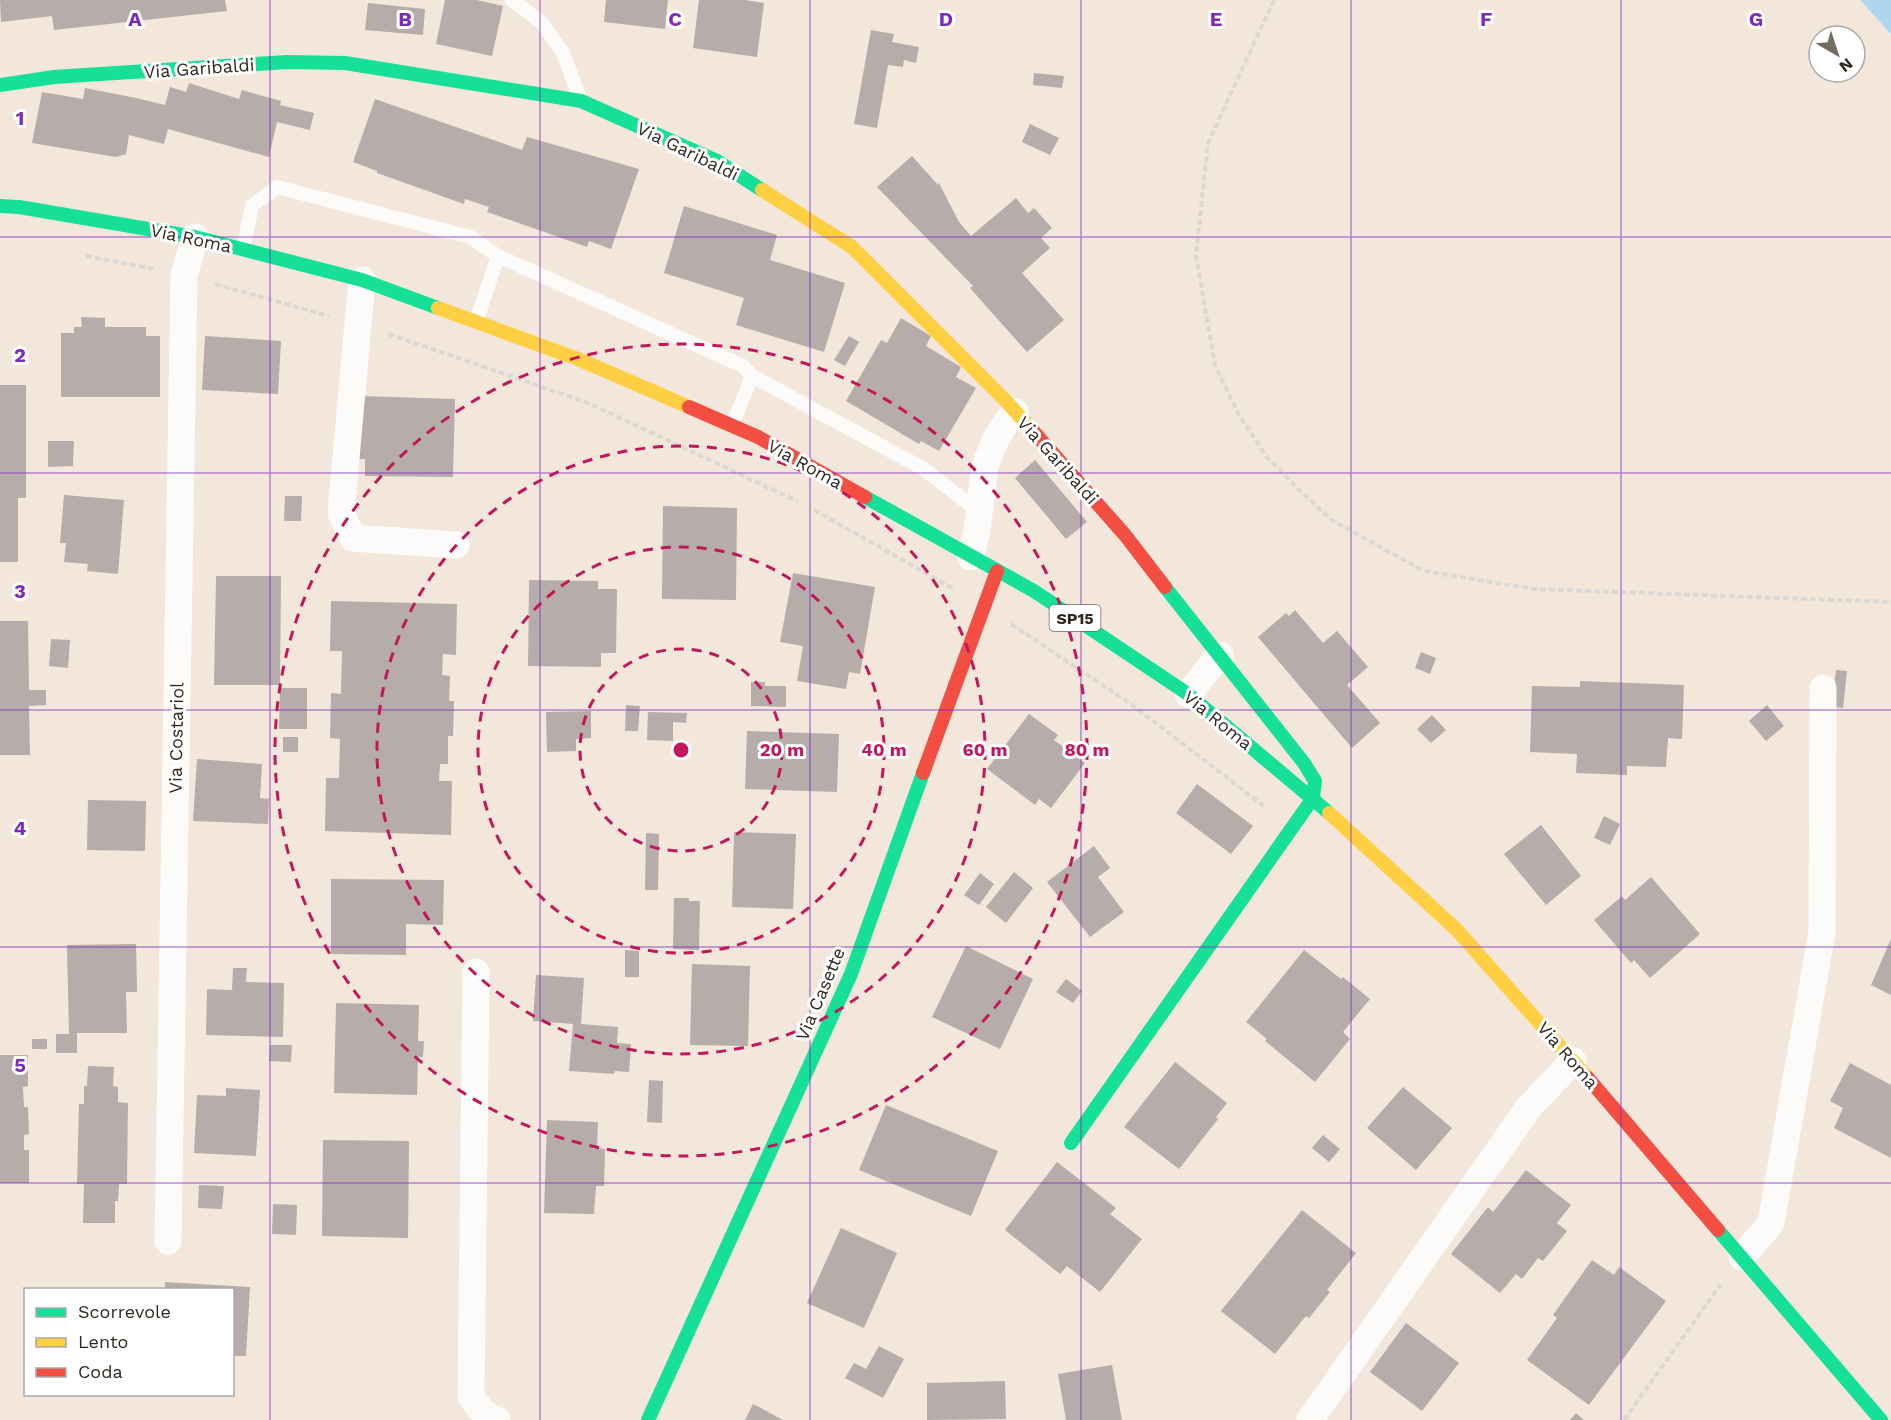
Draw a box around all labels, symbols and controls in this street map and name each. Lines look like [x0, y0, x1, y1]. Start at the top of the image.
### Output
text: A [128, 7, 142, 31]
text: B [398, 7, 412, 31]
text: C [668, 7, 682, 31]
text: D [939, 7, 953, 31]
text: E [1210, 7, 1222, 31]
text: F [1480, 7, 1492, 31]
text: G [1749, 7, 1763, 31]
north arrow [1807, 24, 1867, 84]
street label: Via Garibaldi [143, 54, 255, 82]
text: N [1836, 54, 1857, 76]
text: 1 [16, 106, 24, 130]
street label: Via Garibaldi [634, 117, 742, 185]
street label: Via Roma [149, 219, 233, 257]
text: 2 [14, 343, 26, 367]
street label: Via Garibaldi [1013, 412, 1103, 508]
street label: Via Roma [764, 435, 846, 493]
text: 3 [14, 579, 26, 603]
road number: SP15 [1050, 605, 1100, 631]
street label: Via Costariol [165, 682, 187, 794]
street label: Via Roma [1179, 686, 1257, 754]
text: 20 m [760, 739, 804, 760]
text: 40 m [861, 739, 907, 760]
text: 60 m [963, 739, 1007, 760]
text: 80 m [1065, 739, 1109, 760]
centre of rings [671, 740, 691, 760]
text: 4 [14, 816, 27, 840]
street label: Via Casette [791, 944, 849, 1044]
street label: Via Roma [1533, 1017, 1603, 1093]
text: 5 [14, 1053, 26, 1077]
legend [24, 1288, 234, 1396]
text: Scorrevole [78, 1301, 171, 1322]
text: Lento [78, 1331, 128, 1352]
text: Coda [78, 1361, 123, 1382]

